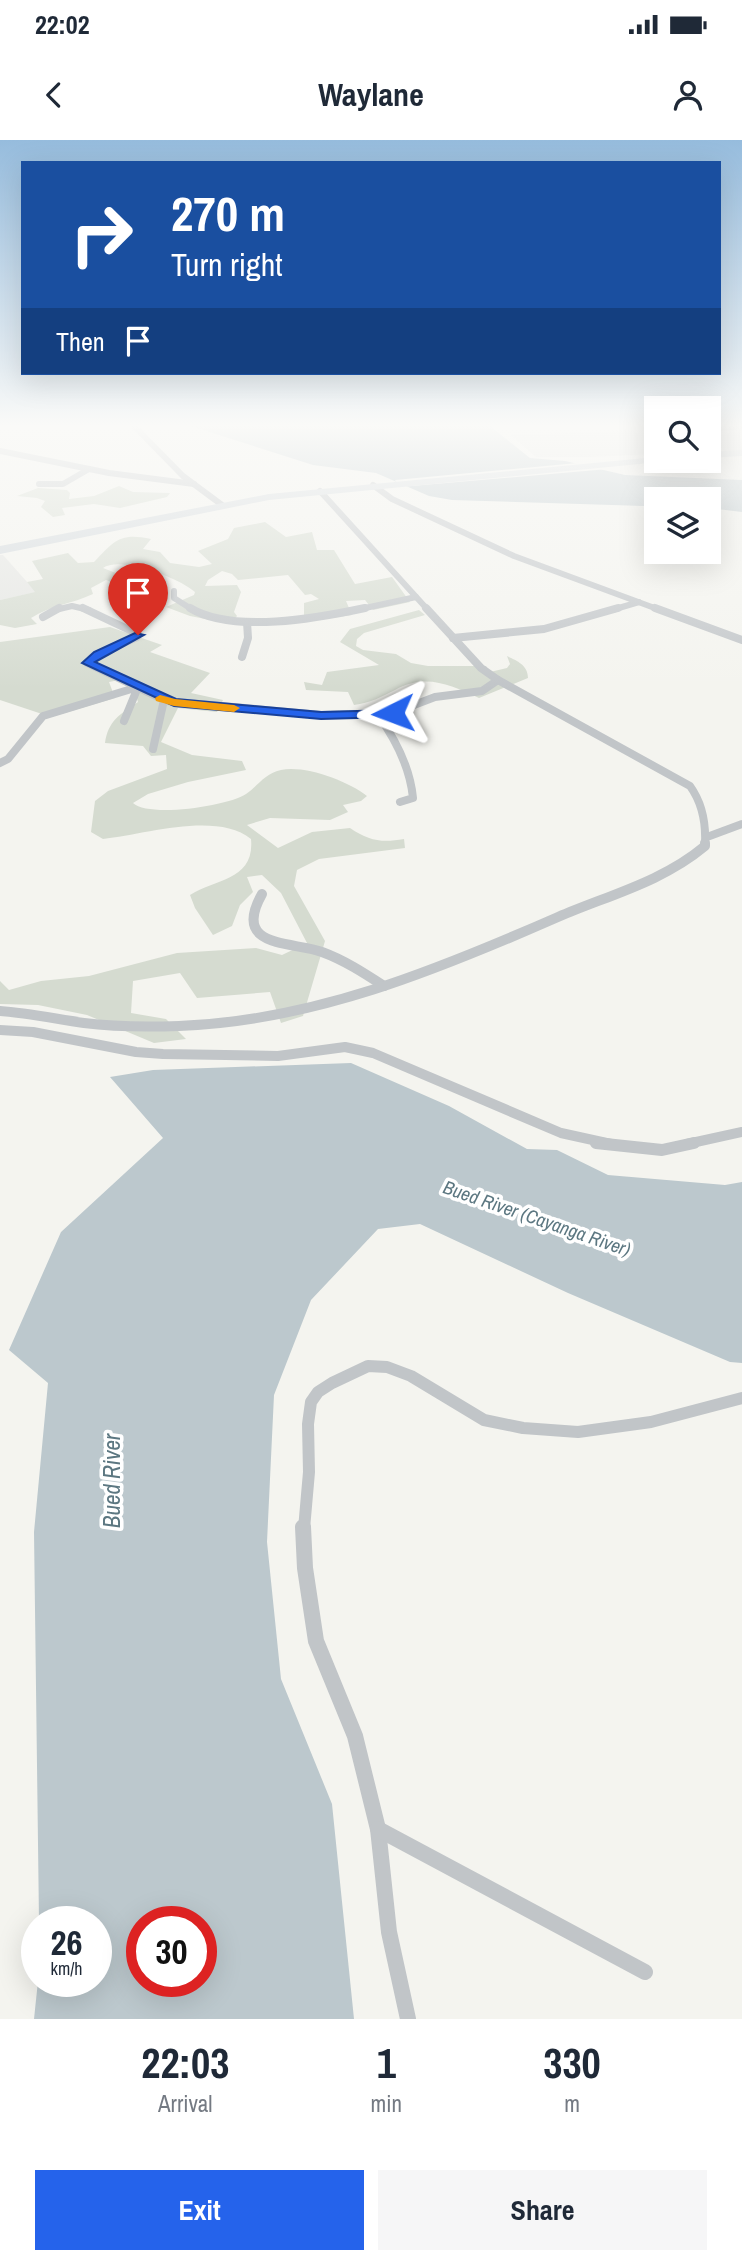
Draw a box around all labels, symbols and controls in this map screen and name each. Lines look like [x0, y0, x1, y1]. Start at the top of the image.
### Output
text: 22:02 [35, 7, 90, 42]
text: Waylane [318, 73, 424, 116]
icon: back [35, 76, 73, 114]
icon: person [669, 76, 707, 114]
text: 270 m [171, 180, 285, 246]
icon: right [56, 189, 147, 280]
text: Turn right [171, 243, 283, 286]
icon: arrive [119, 322, 157, 360]
text: Then [56, 324, 105, 359]
map controls [644, 396, 721, 564]
button: search [644, 396, 721, 473]
button: layers [644, 487, 721, 564]
pin [108, 563, 168, 635]
icon: arrive [119, 574, 157, 612]
position arrow [356, 676, 430, 750]
water label: Bued River (Cayanga River) [440, 1174, 634, 1262]
water label: Bued River [96, 1433, 127, 1528]
speed limit sign: 30 [126, 1906, 217, 1997]
text: 26 [51, 1919, 82, 1966]
text: km/h [51, 1956, 83, 1981]
text: 22:03 [141, 2035, 229, 2091]
text: 1 [377, 2035, 396, 2091]
text: 330 [543, 2035, 601, 2091]
text: Arrival [158, 2088, 213, 2119]
text: min [371, 2088, 402, 2119]
text: m [564, 2088, 580, 2119]
button: Exit [35, 2170, 364, 2250]
button: Share [378, 2170, 707, 2250]

